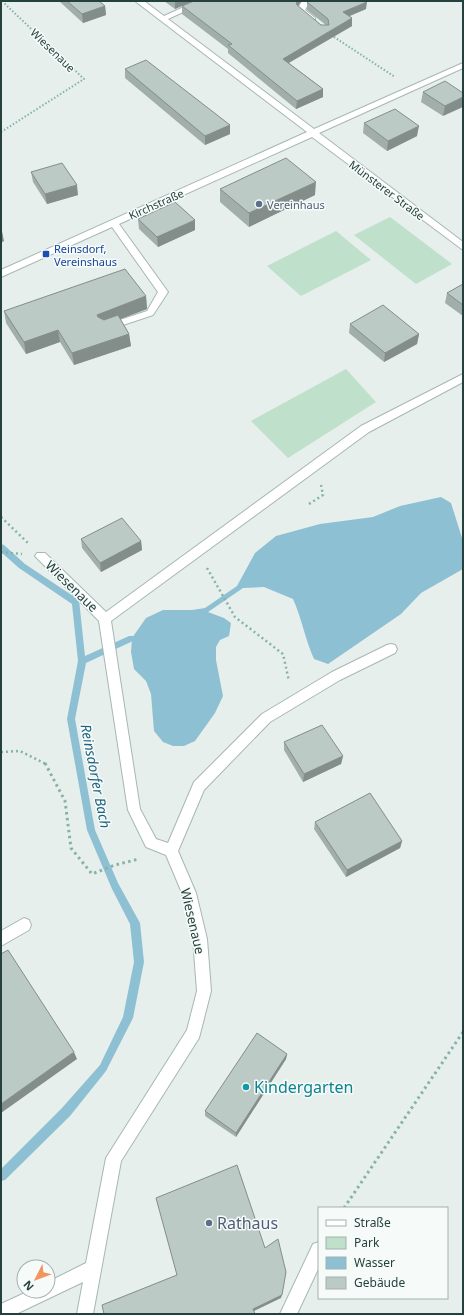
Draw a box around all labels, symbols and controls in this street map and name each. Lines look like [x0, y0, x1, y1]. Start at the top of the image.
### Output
street label: Wiesenaue [27, 25, 79, 75]
street label: Münsterer Straße [346, 157, 428, 223]
street label: Kirchstraße [126, 185, 186, 223]
place label: Vereinhaus [267, 197, 325, 212]
marker: Vereinhaus [254, 199, 264, 209]
place label: Reinsdorf, Vereinshaus [54, 241, 117, 269]
marker: Reinsdorf, Vereinshaus [41, 249, 51, 259]
street label: Wiesenaue [42, 556, 102, 616]
water label: Reinsdorfer Bach [77, 722, 115, 830]
street label: Wiesenaue [177, 886, 209, 956]
place label: Kindergarten [254, 1076, 353, 1098]
marker: Kindergarten [241, 1082, 251, 1092]
legend [318, 1207, 448, 1299]
place label: Rathaus [217, 1212, 278, 1234]
text: Straße [354, 1214, 391, 1231]
marker: Rathaus [204, 1218, 214, 1228]
text: Park [354, 1234, 380, 1251]
text: Wasser [354, 1254, 395, 1271]
north arrow [16, 1259, 56, 1299]
text: Gebäude [354, 1274, 405, 1291]
text: N [20, 1278, 37, 1294]

